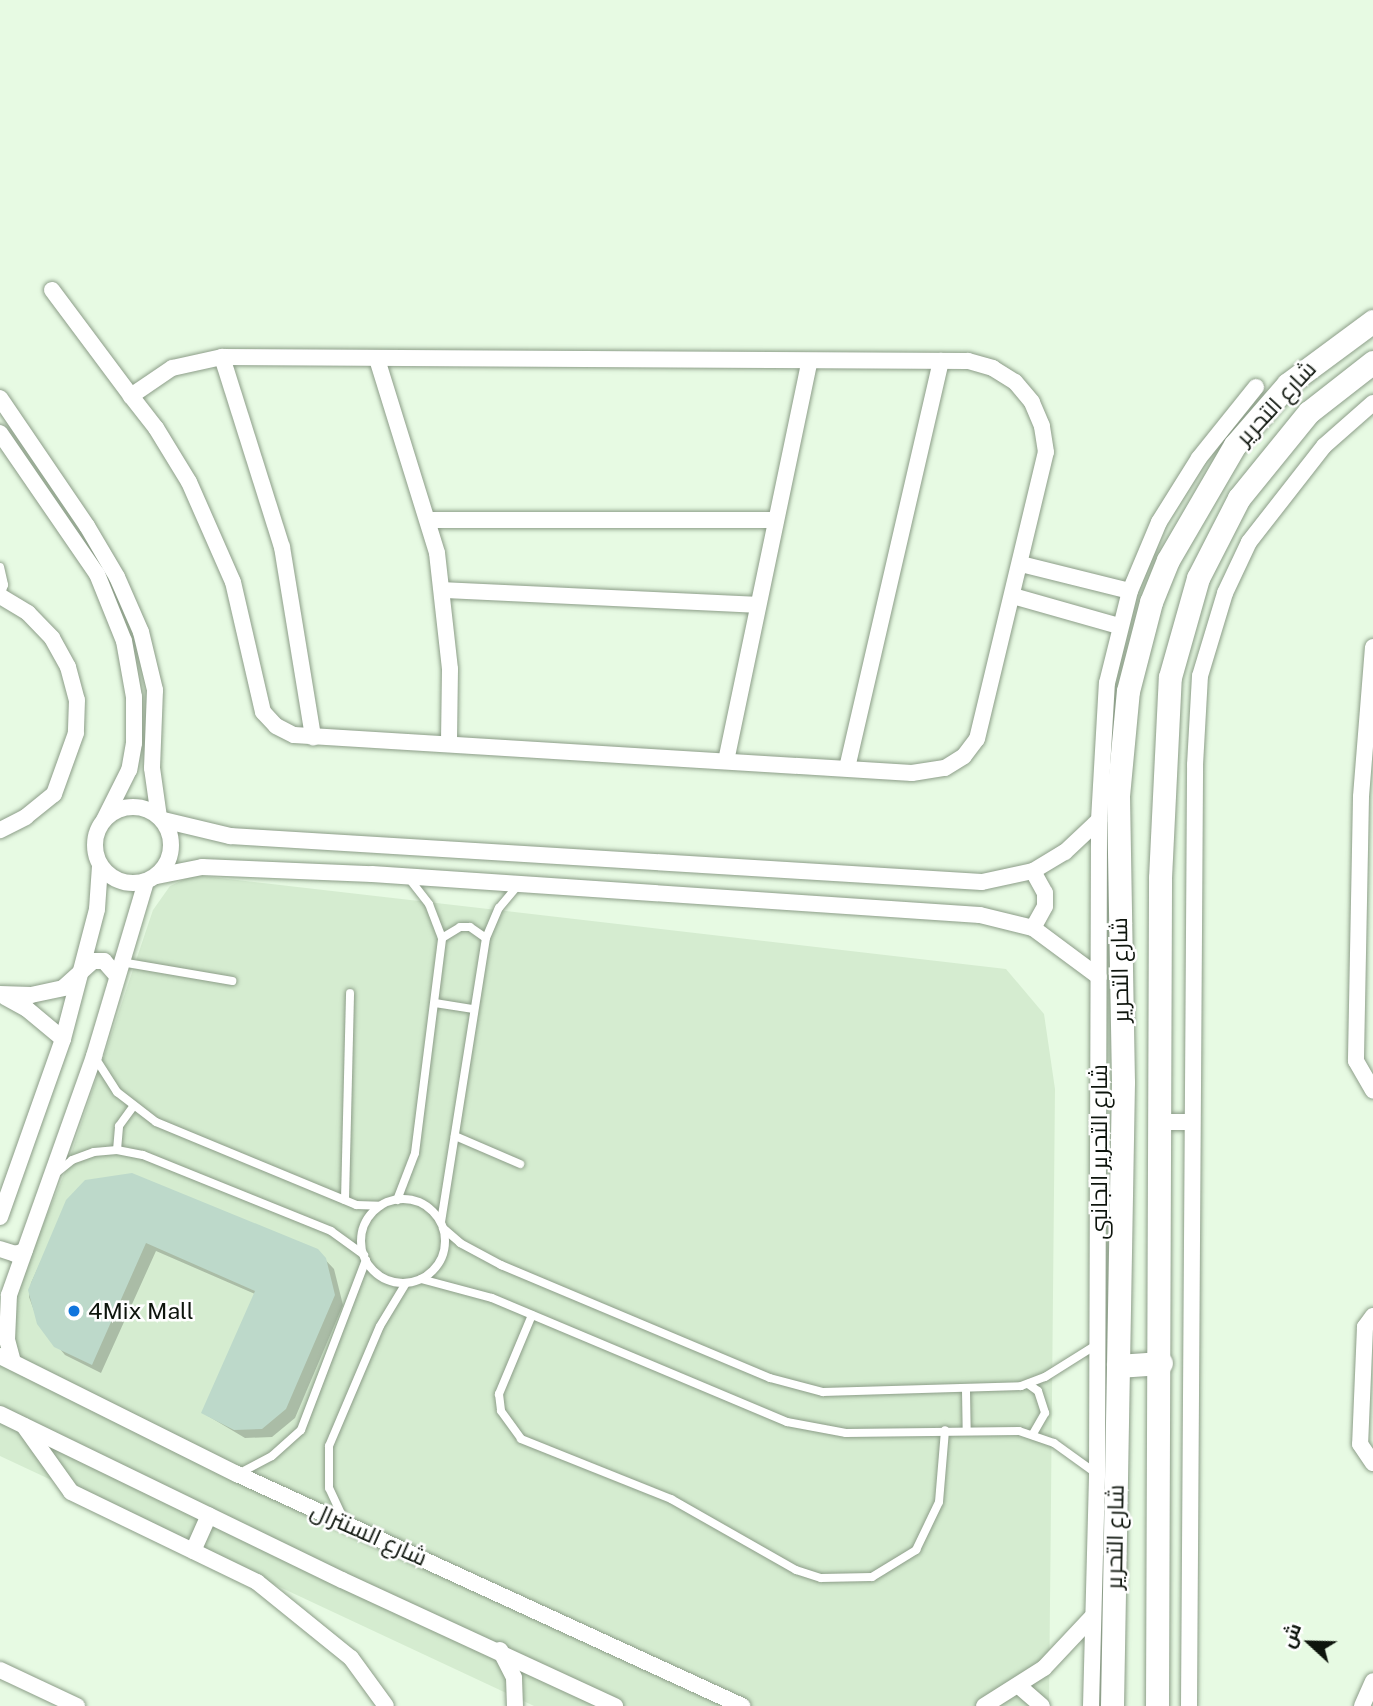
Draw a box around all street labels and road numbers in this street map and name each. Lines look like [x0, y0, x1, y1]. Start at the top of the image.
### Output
street label: شارع التحرير [1230, 355, 1322, 451]
street label: شارع التحرير [1105, 917, 1135, 1023]
street label: شارع التحرير الجانبى [1085, 1064, 1113, 1240]
street label: شارع التحرير [1100, 1484, 1130, 1590]
street label: شارع السنترال [307, 1496, 431, 1572]

